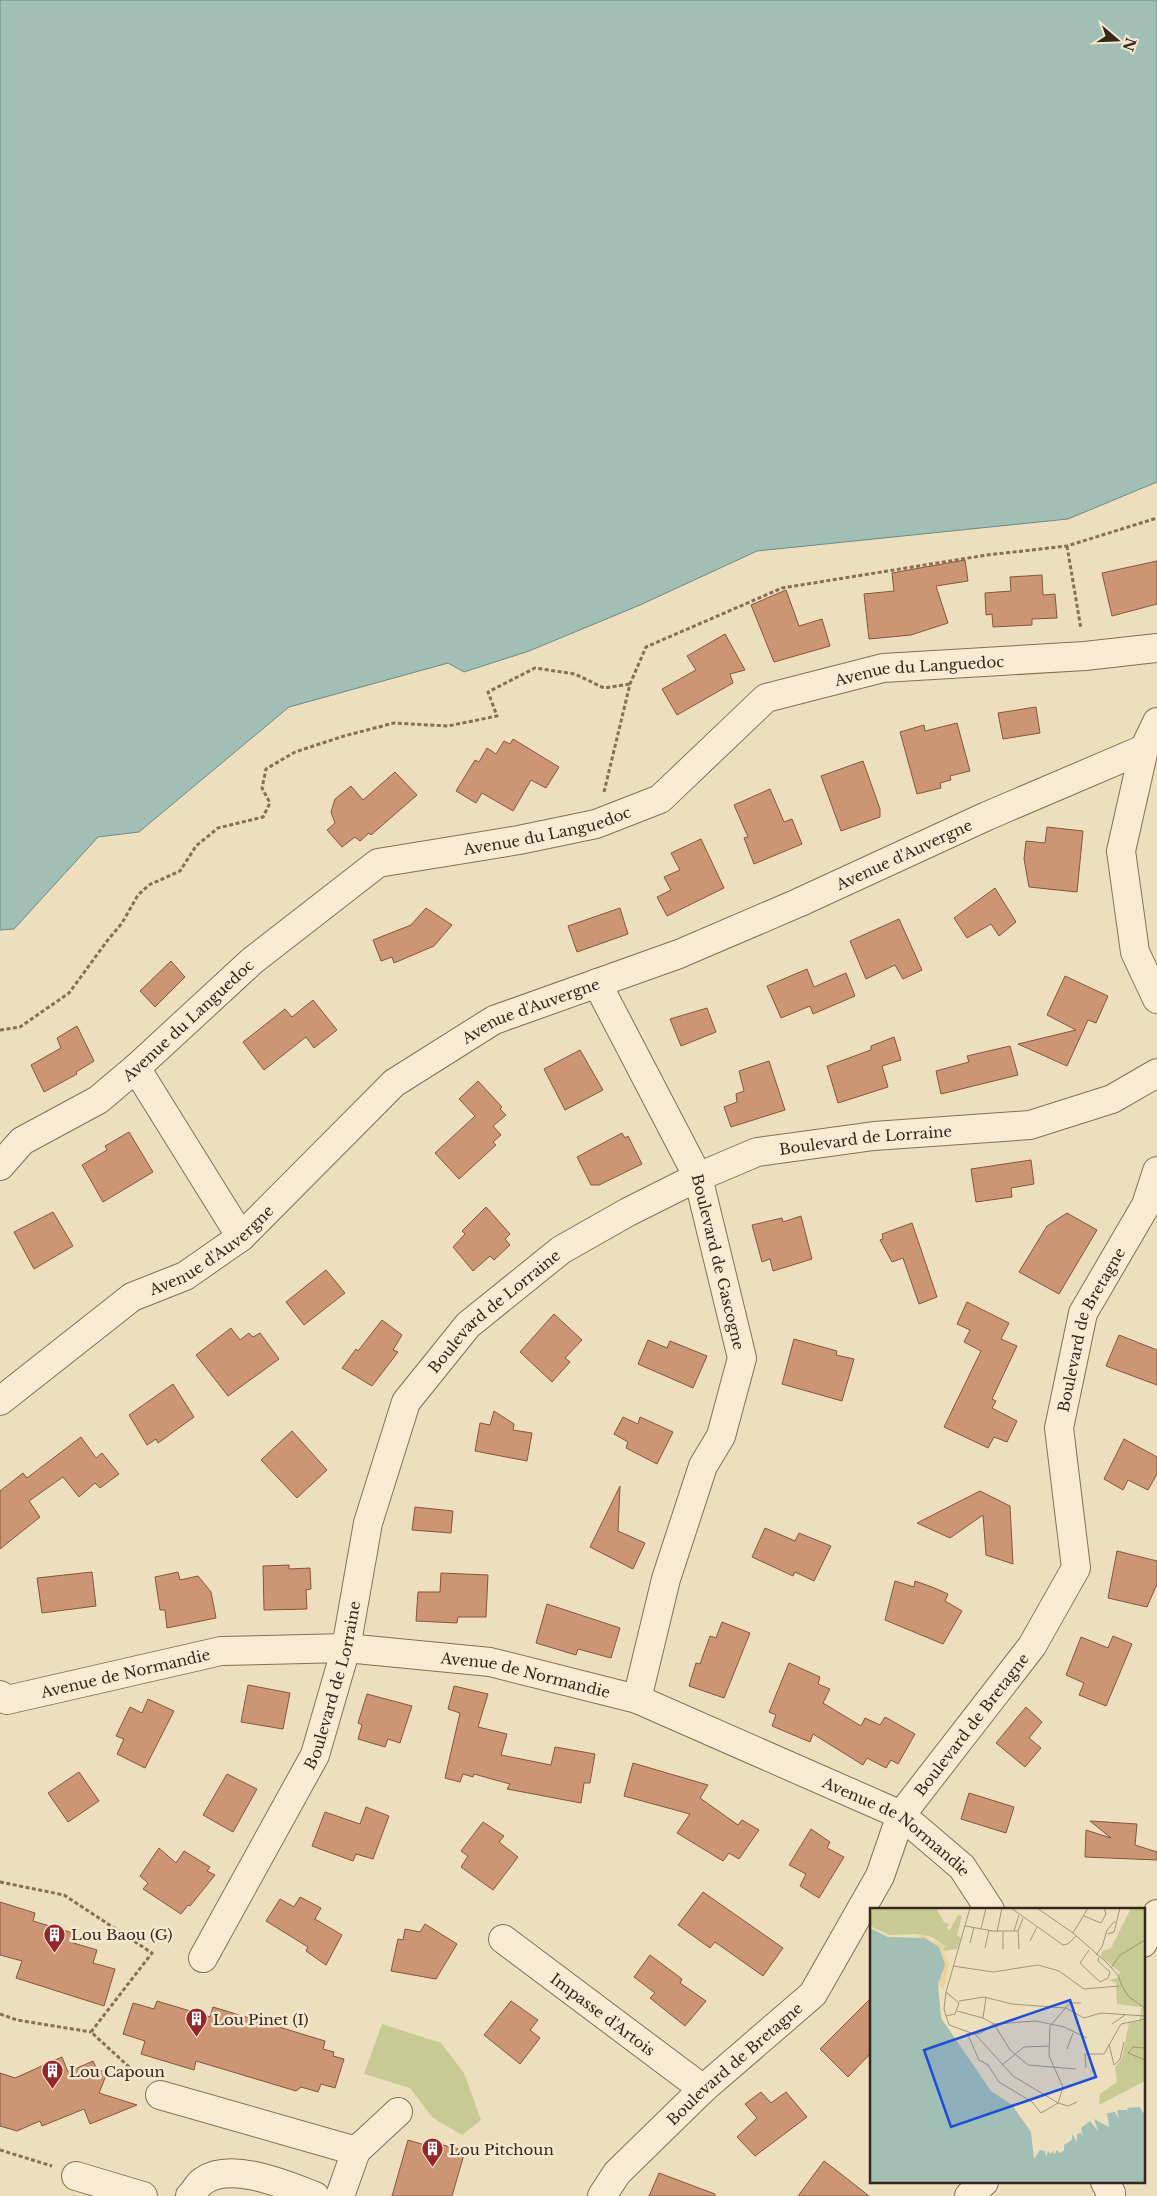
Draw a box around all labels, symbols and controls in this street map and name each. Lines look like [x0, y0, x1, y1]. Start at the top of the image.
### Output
north arrow [1092, 15, 1142, 65]
text: N [1119, 35, 1140, 53]
street label: Avenue du Languedoc [831, 651, 1005, 690]
street label: Avenue du Languedoc [461, 802, 633, 859]
street label: Avenue d'Auvergne [832, 815, 975, 894]
street label: Avenue du Languedoc [118, 955, 257, 1086]
street label: Avenue d'Auvergne [457, 974, 602, 1048]
street label: Boulevard de Lorraine [778, 1121, 953, 1158]
street label: Boulevard de Gascogne [688, 1172, 749, 1352]
street label: Avenue d'Auvergne [145, 1201, 277, 1299]
street label: Boulevard de Bretagne [1053, 1244, 1129, 1414]
street label: Boulevard de Lorraine [424, 1245, 564, 1377]
street label: Boulevard de Lorraine [300, 1599, 364, 1773]
street label: Avenue de Normandie [38, 1644, 212, 1702]
street label: Avenue de Normandie [439, 1648, 612, 1701]
street label: Boulevard de Bretagne [910, 1649, 1033, 1800]
street label: Avenue de Normandie [819, 1772, 975, 1879]
inset map [870, 1908, 1144, 2184]
building icon: Lou Baou (G) [43, 1922, 67, 1953]
place label: Lou Baou (G) [71, 1925, 173, 1944]
street label: Impasse d'Artois [547, 1969, 659, 2059]
street label: Boulevard de Bretagne [662, 1998, 806, 2129]
building icon: Lou Pinet (I) [185, 2007, 209, 2038]
place label: Lou Pinet (I) [213, 2010, 309, 2029]
building icon: Lou Capoun [41, 2059, 65, 2090]
place label: Lou Capoun [69, 2062, 165, 2081]
building icon: Lou Pitchoun [421, 2137, 445, 2168]
place label: Lou Pitchoun [449, 2140, 554, 2159]

